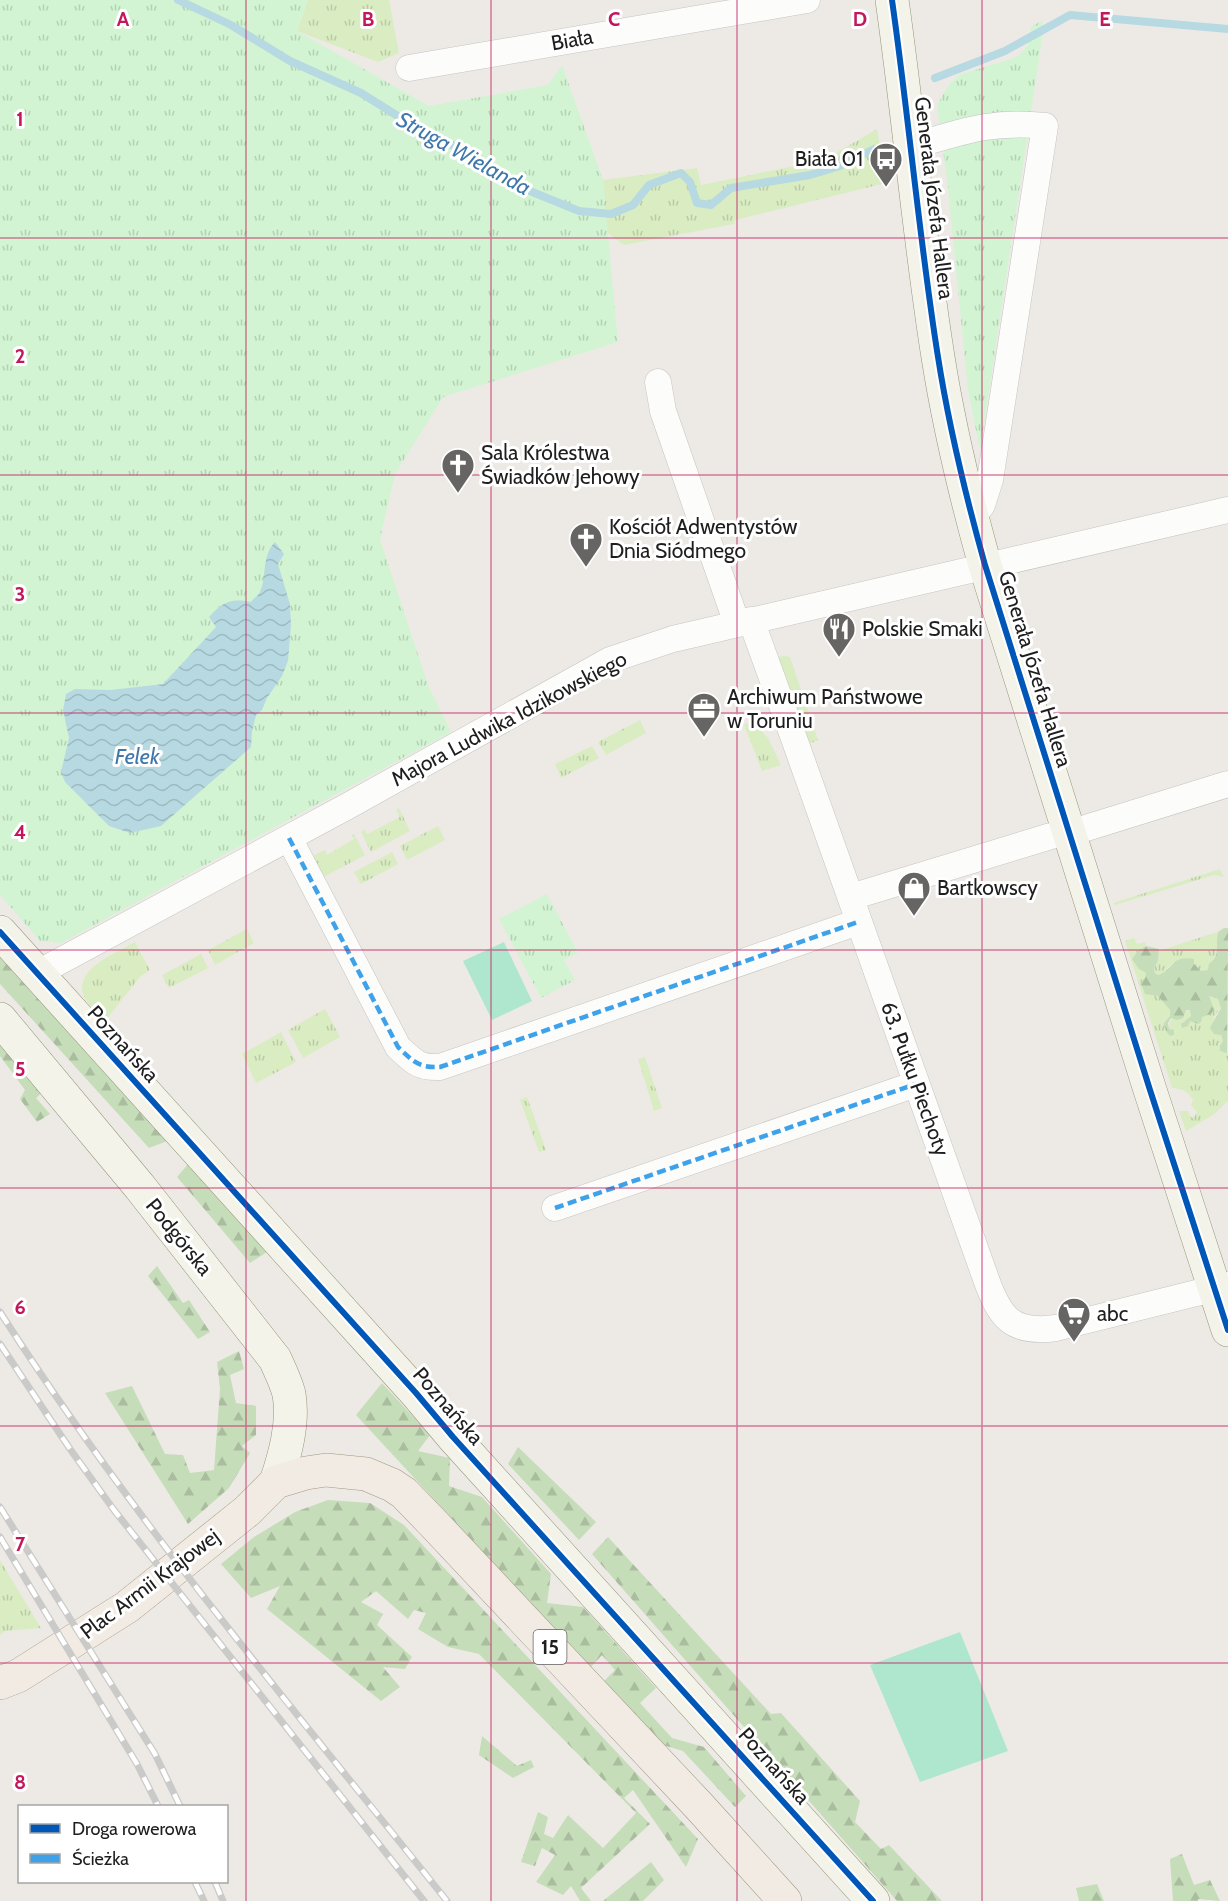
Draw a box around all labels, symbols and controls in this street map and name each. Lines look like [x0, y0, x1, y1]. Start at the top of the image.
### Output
text: A [117, 7, 130, 31]
text: B [362, 7, 374, 31]
text: C [608, 7, 620, 31]
text: D [853, 7, 867, 31]
text: E [1099, 7, 1111, 31]
street label: Biała [549, 24, 595, 55]
street label: Generała Józefa Hallera [910, 95, 959, 301]
water label: Struga Wielanda [392, 106, 535, 201]
text: 1 [16, 107, 24, 131]
bus stop icon: Biała 01 [868, 141, 904, 188]
place label: Biała 01 [795, 146, 863, 171]
text: 2 [15, 344, 25, 368]
place label: Sala Królestwa Świadków Jehowy [481, 440, 640, 489]
church icon: Sala Królestwa Świadków Jehowy [440, 447, 476, 494]
place label: Kościół Adwentystów Dnia Siódmego [609, 514, 797, 563]
church icon: Kościół Adwentystów Dnia Siódmego [568, 521, 604, 568]
street label: Generała Józefa Hallera [994, 568, 1077, 770]
text: 3 [15, 582, 25, 606]
restaurant icon: Polskie Smaki [821, 611, 857, 658]
place label: Polskie Smaki [862, 616, 983, 641]
street label: Majora Ludwika Idzikowskiego [387, 646, 631, 792]
place label: Archiwum Państwowe w Toruniu [727, 684, 923, 733]
office icon: Archiwum Państwowe w Toruniu [686, 691, 722, 738]
water label: Felek [115, 743, 160, 770]
text: 4 [14, 820, 26, 844]
shop icon: Bartkowscy [896, 870, 932, 917]
place label: Bartkowscy [937, 875, 1038, 900]
street label: 63. Pułku Piechoty [876, 998, 955, 1160]
street label: Poznańska [82, 1000, 164, 1087]
text: 5 [15, 1057, 25, 1081]
street label: Podgórska [141, 1193, 218, 1280]
text: 6 [14, 1295, 26, 1319]
supermarket icon: abc [1056, 1296, 1092, 1343]
place label: abc [1097, 1301, 1128, 1326]
street label: Poznańska [408, 1362, 489, 1450]
street label: Plac Armii Krajowej [75, 1523, 225, 1645]
text: 7 [15, 1532, 26, 1556]
road number: 15 [534, 1630, 566, 1664]
street label: Poznańska [733, 1722, 815, 1809]
text: 8 [14, 1770, 26, 1794]
legend [18, 1805, 228, 1883]
text: Droga rowerowa [72, 1818, 197, 1840]
text: Ścieżka [72, 1848, 129, 1870]

